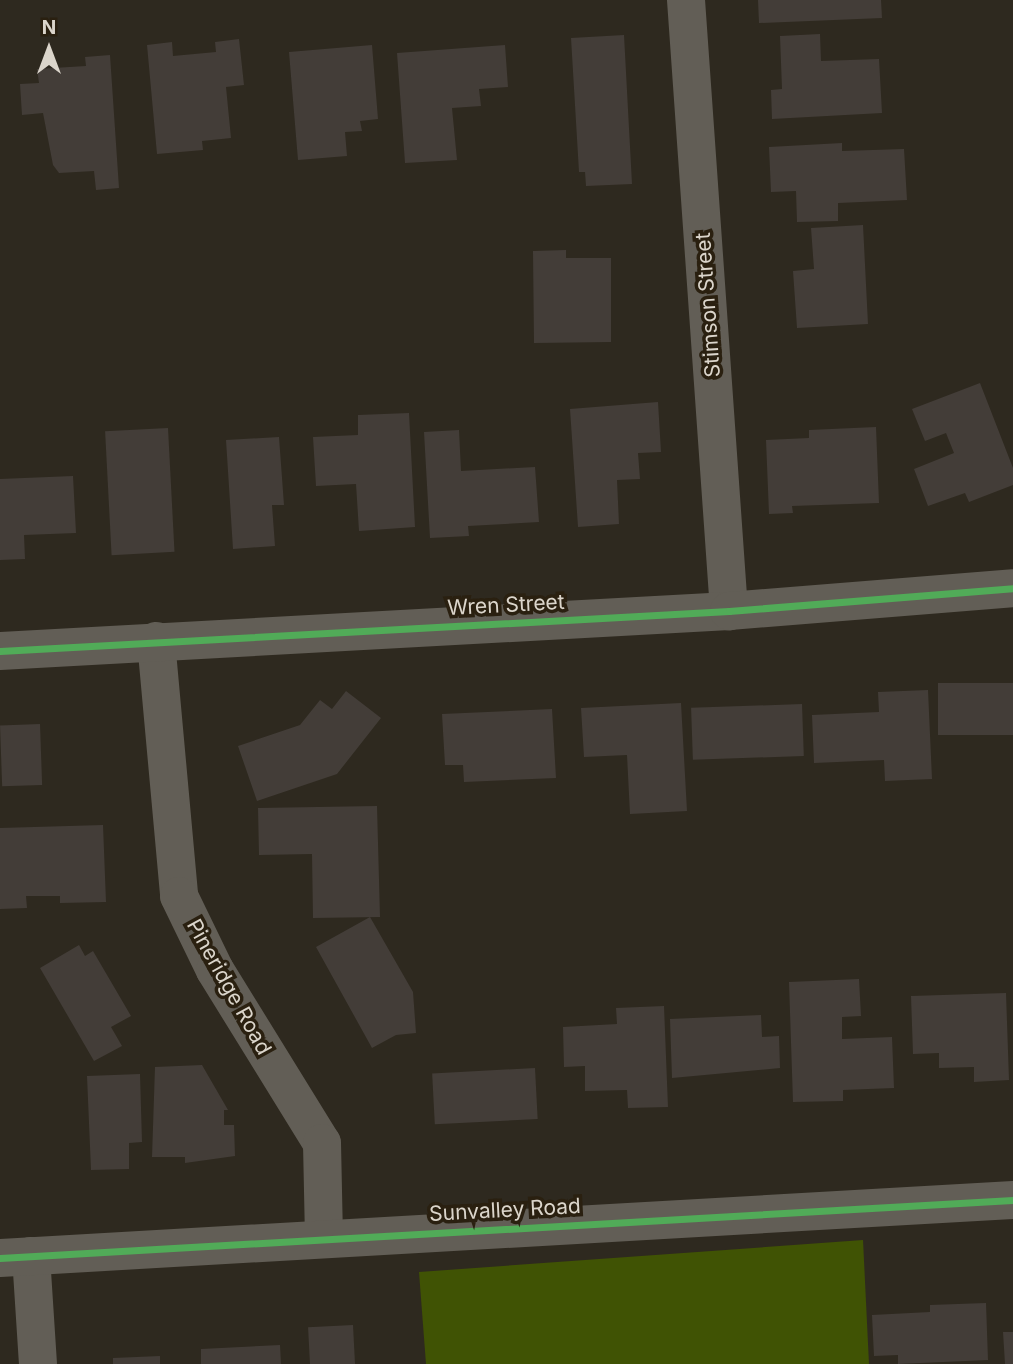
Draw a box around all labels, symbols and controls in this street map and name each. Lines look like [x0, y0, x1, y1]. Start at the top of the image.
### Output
north arrow [14, 14, 84, 84]
text: N [42, 16, 56, 39]
street label: Stimson Street [690, 232, 726, 378]
street label: Wren Street [447, 589, 565, 621]
street label: Pineridge Road [181, 915, 277, 1059]
street label: Sunvalley Road [429, 1193, 581, 1227]

